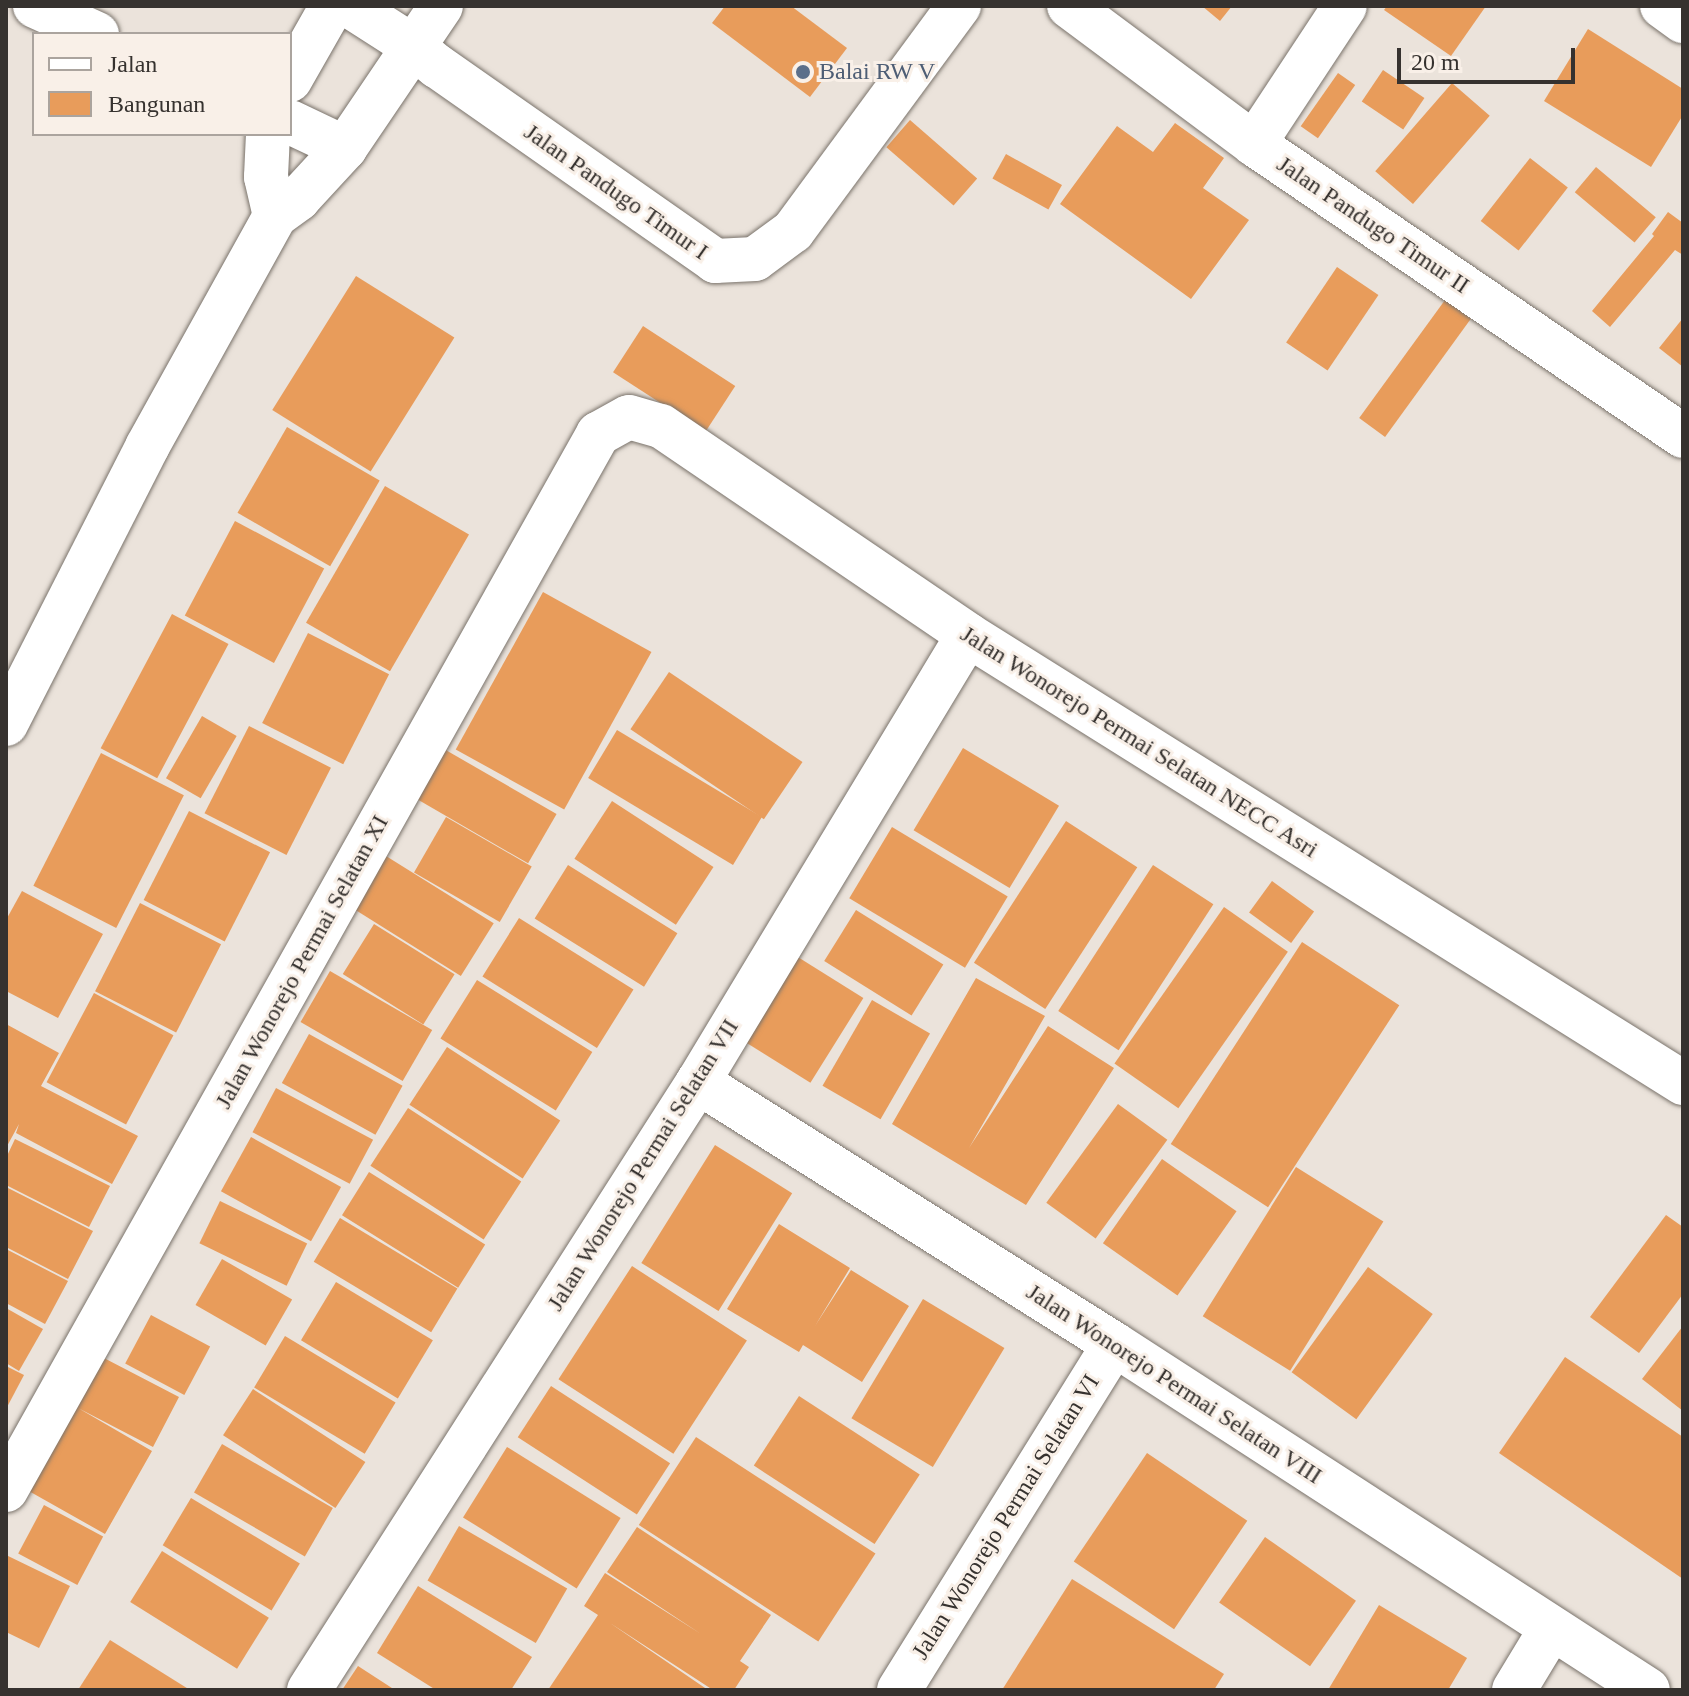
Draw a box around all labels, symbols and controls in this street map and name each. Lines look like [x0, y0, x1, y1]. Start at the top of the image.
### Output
legend [32, 32, 292, 136]
scale bar [1401, 32, 1579, 82]
text: 20 m [1411, 49, 1460, 75]
text: Jalan [108, 51, 157, 77]
place label: Balai RW V [819, 58, 936, 86]
marker: Balai RW V [794, 63, 812, 81]
text: Bangunan [108, 91, 205, 117]
street label: Jalan Pandugo Timur I [518, 118, 714, 266]
street label: Jalan Pandugo Timur II [1271, 150, 1475, 300]
street label: Jalan Wonorejo Permai Selatan NECC Asri [954, 619, 1324, 865]
street label: Jalan Wonorejo Permai Selatan XI [209, 810, 395, 1114]
street label: Jalan Wonorejo Permai Selatan VII [541, 1014, 745, 1316]
street label: Jalan Wonorejo Permai Selatan VIII [1021, 1277, 1327, 1491]
street label: Jalan Wonorejo Permai Selatan VI [906, 1369, 1106, 1665]

